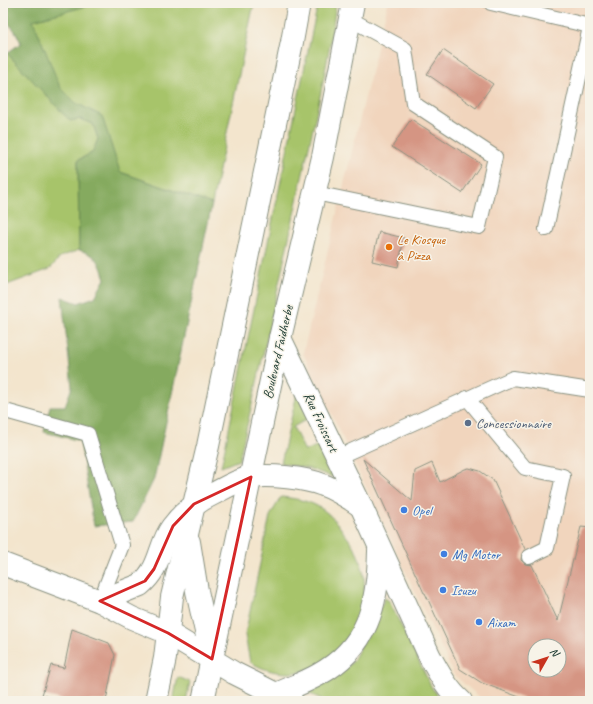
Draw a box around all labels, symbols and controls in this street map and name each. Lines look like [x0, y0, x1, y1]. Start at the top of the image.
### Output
place label: Le Kiosque à Pizza [397, 231, 447, 264]
marker: Le Kiosque à Pizza [384, 242, 394, 252]
street label: Boulevard Faidherbe [259, 302, 297, 400]
street label: Rue Froissart [300, 389, 343, 456]
place label: Concessionnaire [476, 415, 552, 432]
marker: Concessionnaire [463, 418, 473, 428]
place label: Opel [412, 502, 434, 519]
marker: Opel [399, 505, 409, 515]
place label: Mg Motor [452, 546, 501, 563]
marker: Mg Motor [439, 549, 449, 559]
place label: Isuzu [451, 582, 477, 599]
marker: Isuzu [438, 585, 448, 595]
place label: Aixam [487, 614, 517, 631]
marker: Aixam [474, 617, 484, 627]
north arrow [527, 638, 567, 678]
text: N [547, 645, 564, 660]

